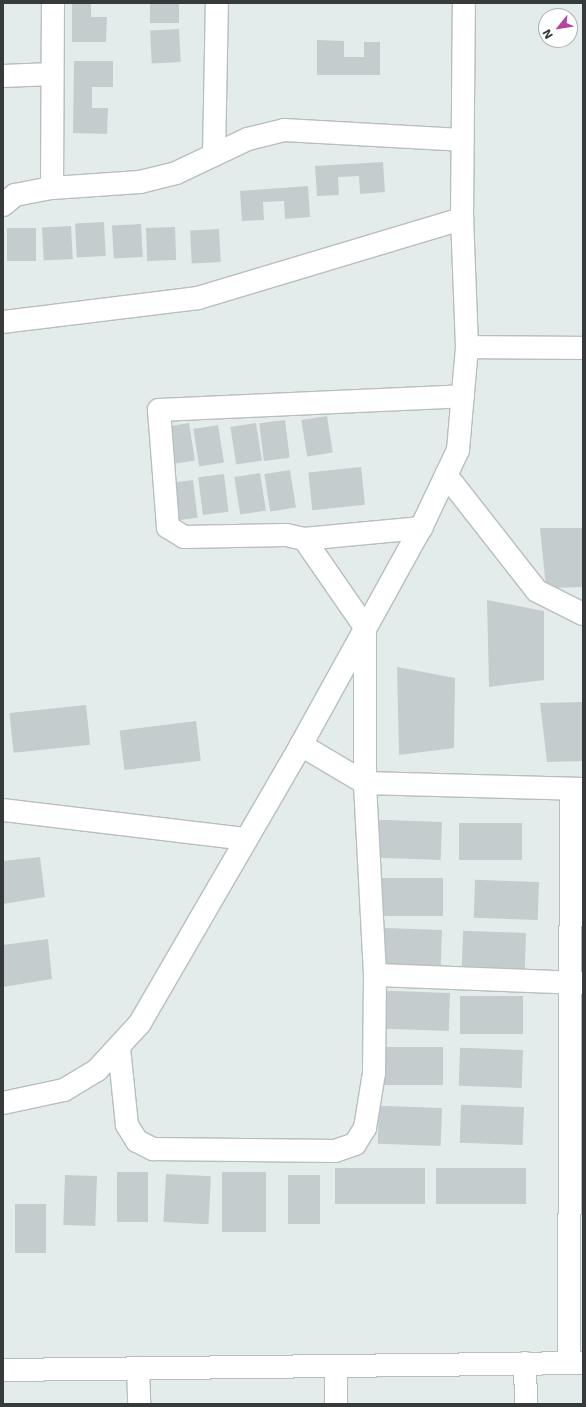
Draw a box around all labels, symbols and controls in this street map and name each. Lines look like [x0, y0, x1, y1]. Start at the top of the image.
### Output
north arrow [538, 8, 578, 48]
text: N [540, 27, 556, 41]

